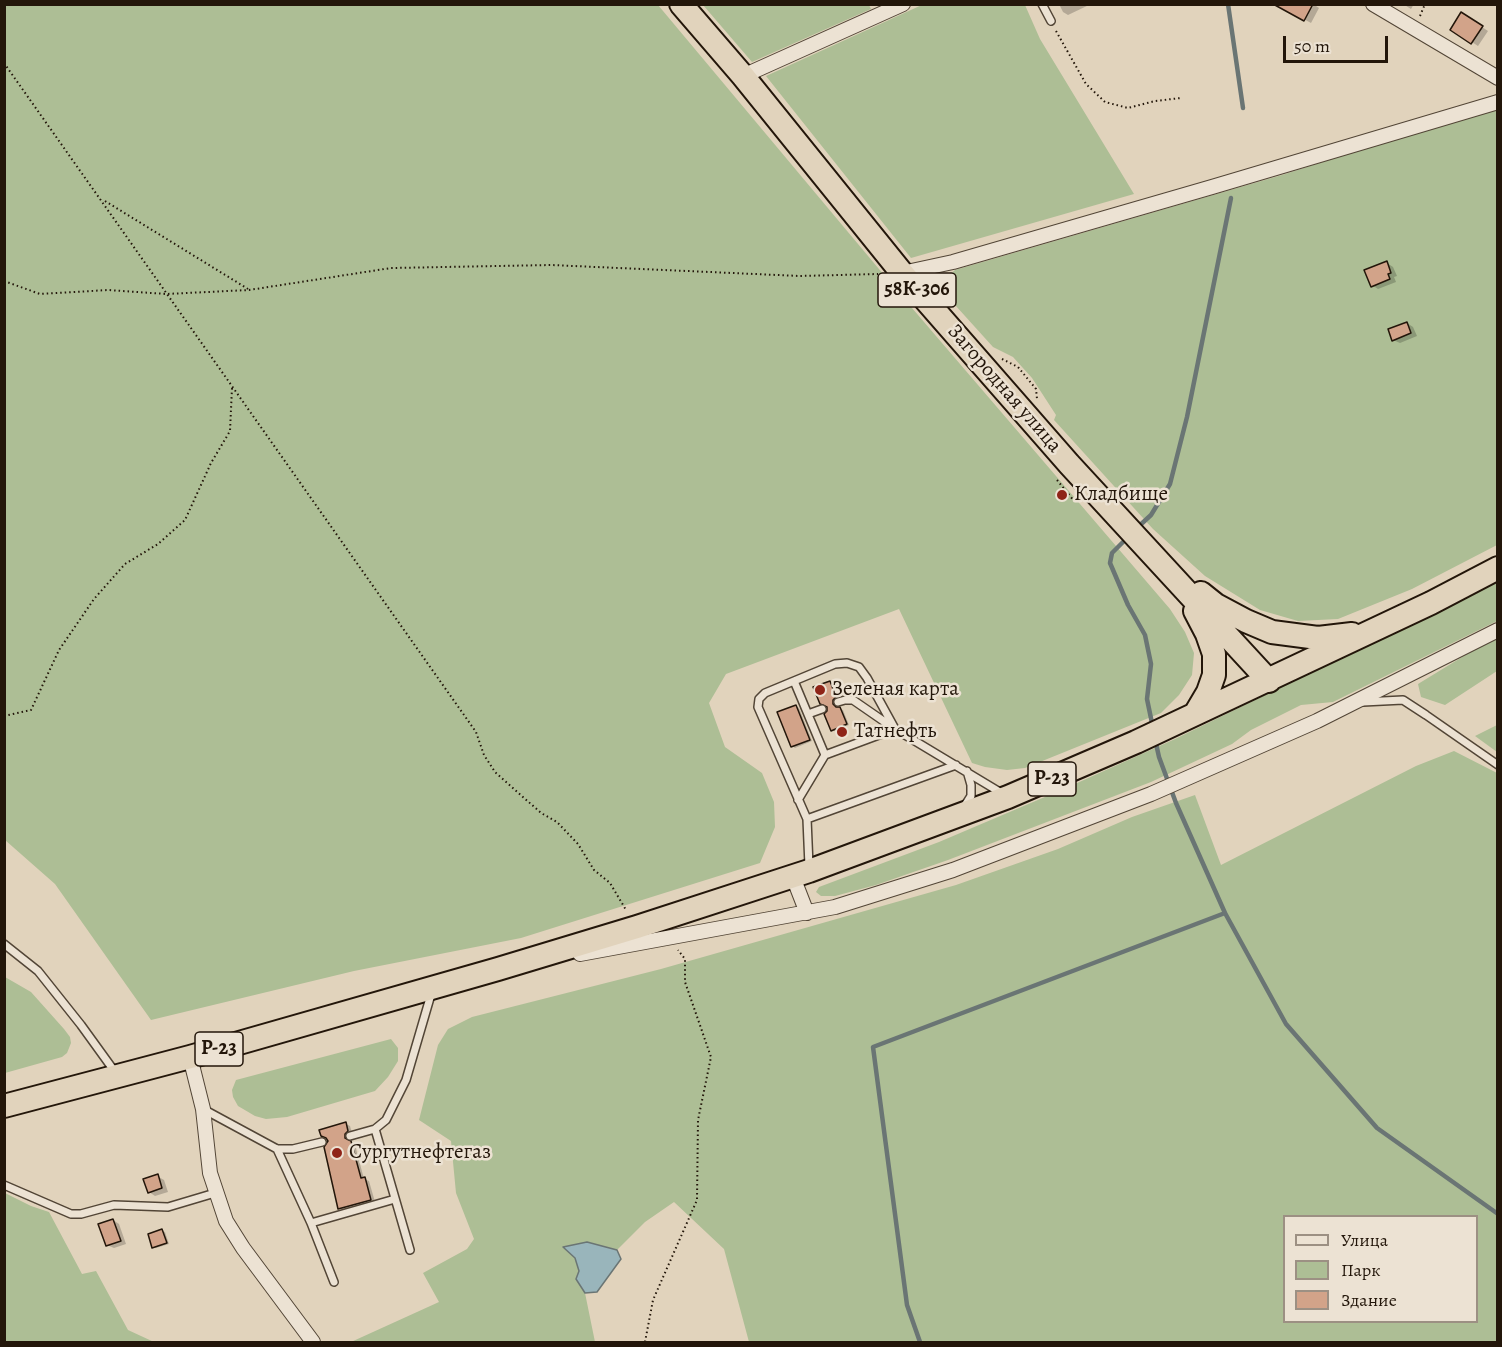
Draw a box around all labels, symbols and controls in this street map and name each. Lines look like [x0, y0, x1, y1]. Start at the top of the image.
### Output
scale bar [1286, 24, 1391, 62]
text: 50 m [1294, 34, 1330, 58]
road number: 58К-306 [878, 273, 956, 307]
street label: Загородная улица [941, 320, 1067, 458]
place label: Кладбище [1074, 482, 1168, 508]
marker: Кладбище [1055, 488, 1069, 502]
place label: Зеленая карта [832, 677, 959, 703]
marker: Зеленая карта [813, 683, 827, 697]
place label: Татнефть [854, 719, 936, 745]
marker: Татнефть [835, 725, 849, 739]
road number: Р-23 [1028, 762, 1076, 796]
road number: Р-23 [195, 1032, 243, 1066]
place label: Сургутнефтегаз [349, 1140, 491, 1166]
marker: Сургутнефтегаз [330, 1146, 344, 1160]
legend [1283, 1215, 1478, 1323]
text: Улица [1341, 1228, 1388, 1252]
text: Парк [1341, 1258, 1381, 1282]
text: Здание [1341, 1288, 1397, 1312]

